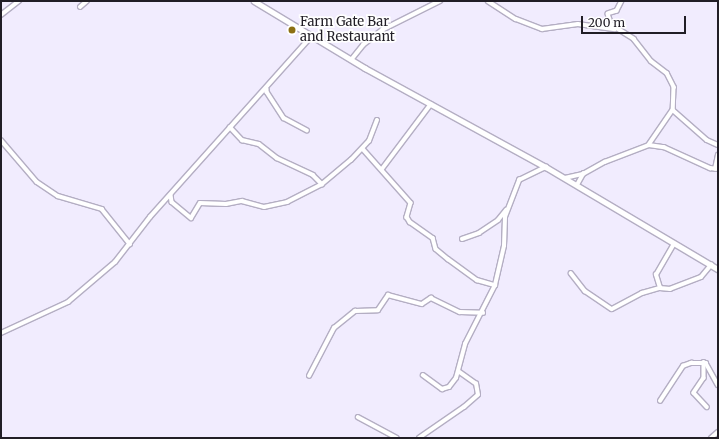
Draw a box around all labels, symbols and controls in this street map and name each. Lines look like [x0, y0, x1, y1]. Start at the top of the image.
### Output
scale bar [583, 8, 688, 34]
place label: Farm Gate Bar and Restaurant [300, 15, 395, 46]
text: 200 m [588, 15, 625, 30]
marker: Farm Gate Bar and Restaurant [287, 25, 297, 35]

